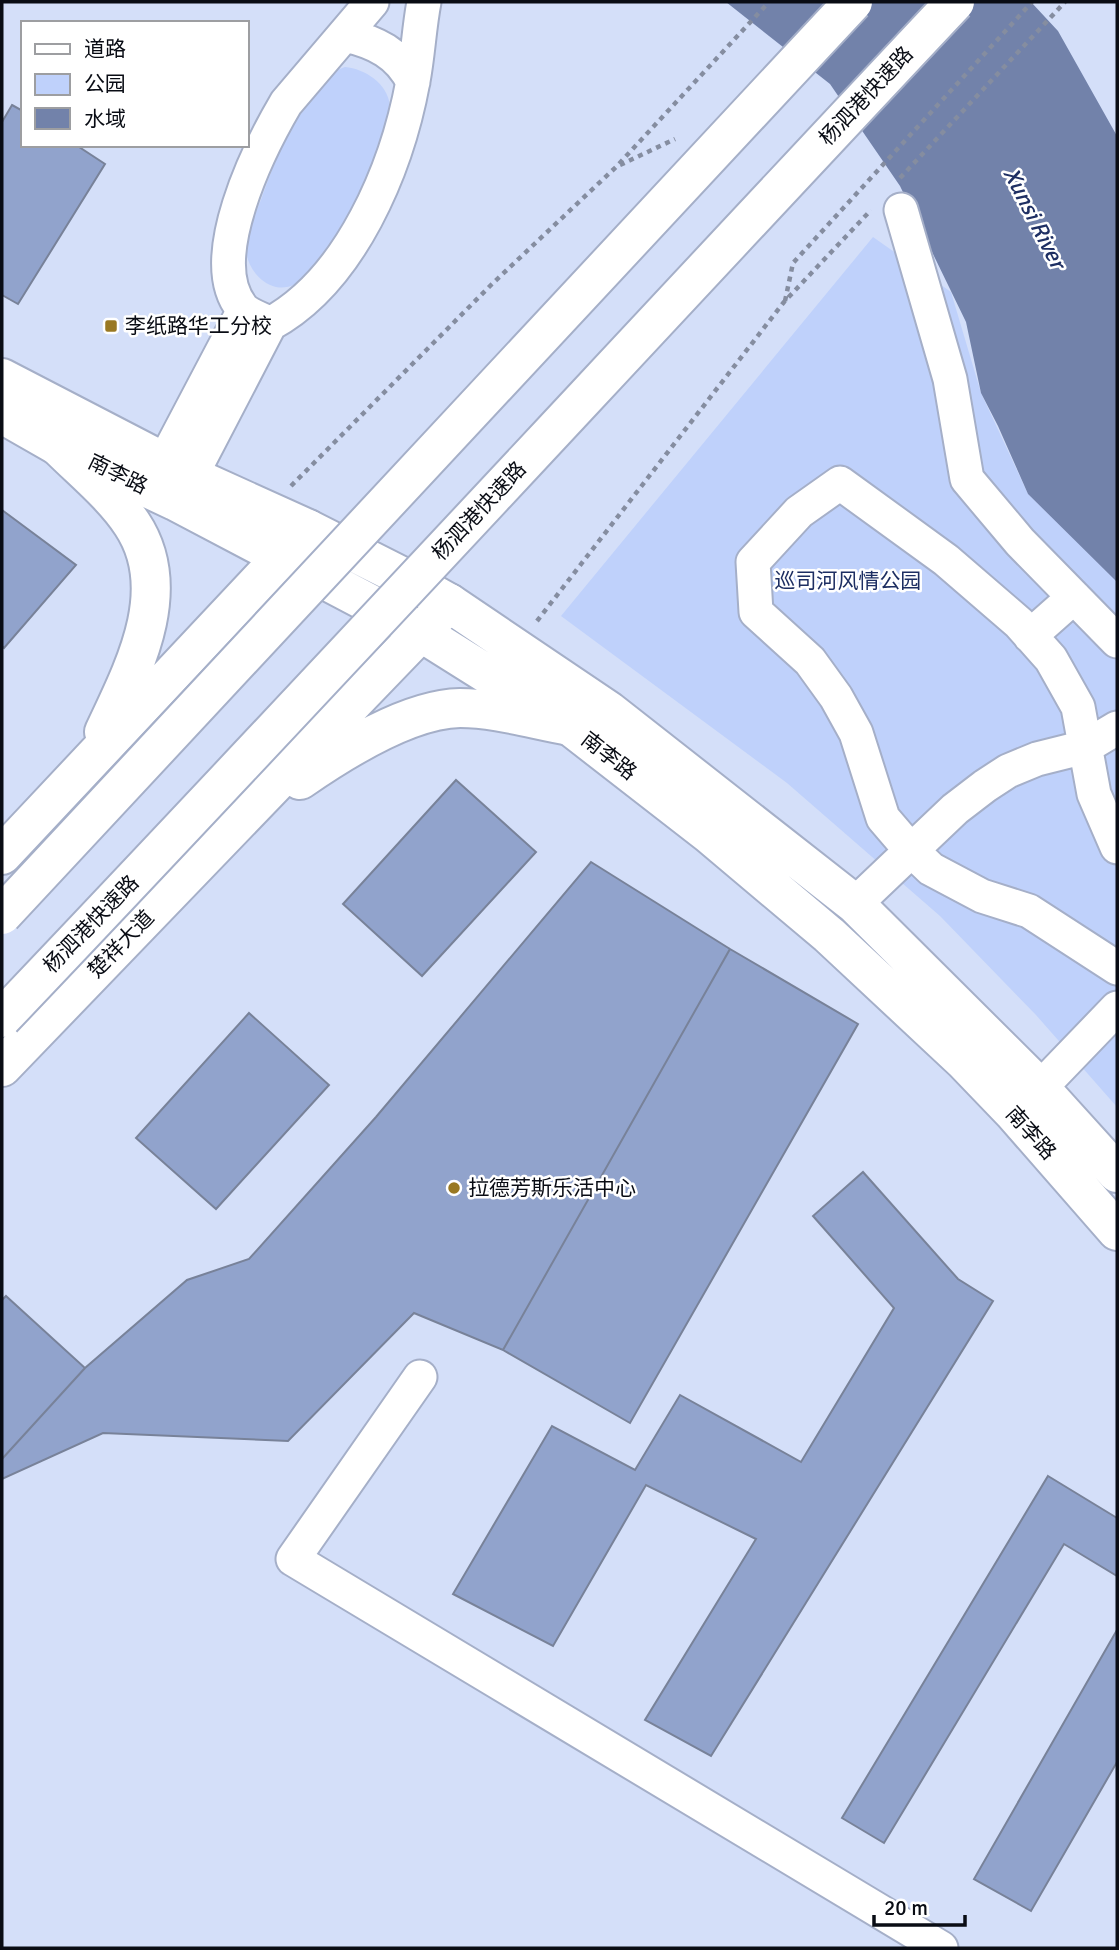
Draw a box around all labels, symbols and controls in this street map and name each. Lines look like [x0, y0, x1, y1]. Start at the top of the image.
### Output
legend [21, 21, 248, 147]
text: 道路 [84, 36, 126, 62]
street label: 杨泗港快速路 [814, 41, 918, 151]
text: 公园 [84, 71, 126, 97]
text: 水域 [84, 106, 126, 132]
water label: Xunsi River [997, 163, 1074, 277]
place label: 李纸路华工分校 [125, 313, 272, 339]
marker: 李纸路华工分校 [103, 318, 119, 334]
street label: 南李路 [84, 449, 152, 499]
street label: 杨泗港快速路 [427, 456, 531, 566]
park label: 巡司河风情公园 [775, 568, 922, 594]
street label: 南李路 [576, 726, 642, 786]
street label: 杨泗港快速路 [38, 870, 144, 978]
street label: 楚祥大道 [82, 905, 160, 983]
street label: 南李路 [1000, 1101, 1062, 1165]
place label: 拉德芳斯乐活中心 [468, 1175, 636, 1201]
marker: 拉德芳斯乐活中心 [446, 1180, 462, 1196]
scale bar [874, 1884, 965, 1928]
text: 20 m [884, 1895, 928, 1921]

